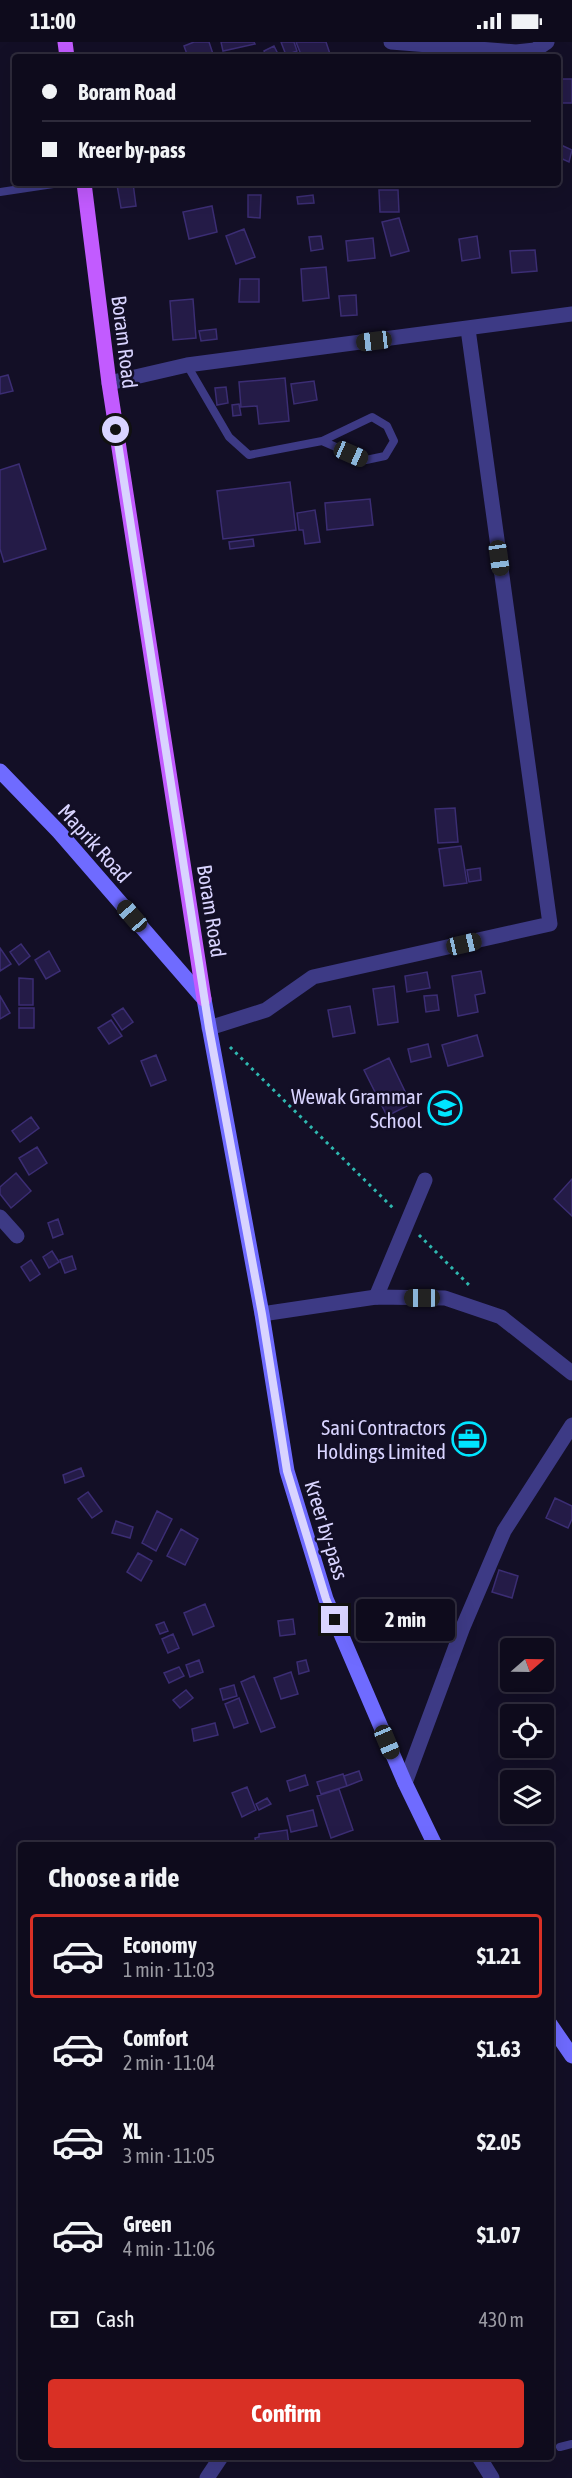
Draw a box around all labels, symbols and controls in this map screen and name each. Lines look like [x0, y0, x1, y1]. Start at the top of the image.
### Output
text: 11:00 [30, 8, 76, 34]
text: Boram Road [78, 79, 176, 105]
text: Kreer by-pass [78, 137, 186, 163]
street label: Boram Road [107, 294, 143, 390]
car [355, 330, 393, 352]
route start [102, 416, 129, 443]
car [331, 438, 371, 470]
car [488, 539, 510, 577]
street label: Maprik Road [54, 799, 136, 887]
street label: Boram Road [193, 863, 231, 959]
car [113, 897, 151, 935]
car [444, 931, 484, 957]
place label: Wewak Grammar School [291, 1084, 423, 1132]
school or university icon: Wewak Grammar School [427, 1090, 463, 1126]
car [404, 1289, 440, 1307]
place label: Sani Contractors Holdings Limited [316, 1415, 446, 1463]
office icon: Sani Contractors Holdings Limited [451, 1421, 487, 1457]
street label: Kreer by-pass [301, 1477, 353, 1583]
callout: 2 min [356, 1599, 455, 1641]
route end [321, 1606, 348, 1633]
text: 2 min [385, 1608, 426, 1631]
north arrow [500, 1638, 554, 1692]
map controls [500, 1638, 554, 1824]
button: locate [500, 1704, 554, 1758]
car [372, 1722, 402, 1762]
button: layers [500, 1770, 554, 1824]
text: Choose a ride [48, 1862, 180, 1893]
icon: car [51, 1929, 105, 1983]
text: Economy [123, 1932, 197, 1958]
text: $1.21 [477, 1943, 521, 1969]
text: 1 min · 11:03 [123, 1958, 215, 1981]
icon: car [51, 2022, 105, 2076]
text: Comfort [123, 2025, 188, 2051]
text: $1.63 [477, 2036, 521, 2062]
text: 2 min · 11:04 [123, 2051, 215, 2074]
icon: car [51, 2115, 105, 2169]
text: XL [123, 2118, 141, 2144]
text: $2.05 [477, 2129, 521, 2155]
text: 3 min · 11:05 [123, 2144, 215, 2167]
icon: car [51, 2208, 105, 2262]
text: Green [123, 2211, 172, 2237]
text: $1.07 [477, 2222, 521, 2248]
text: 4 min · 11:06 [123, 2237, 215, 2260]
icon: cash [48, 2303, 81, 2336]
text: Cash [96, 2306, 135, 2332]
text: 430 m [479, 2308, 524, 2331]
button: Confirm [48, 2379, 524, 2448]

